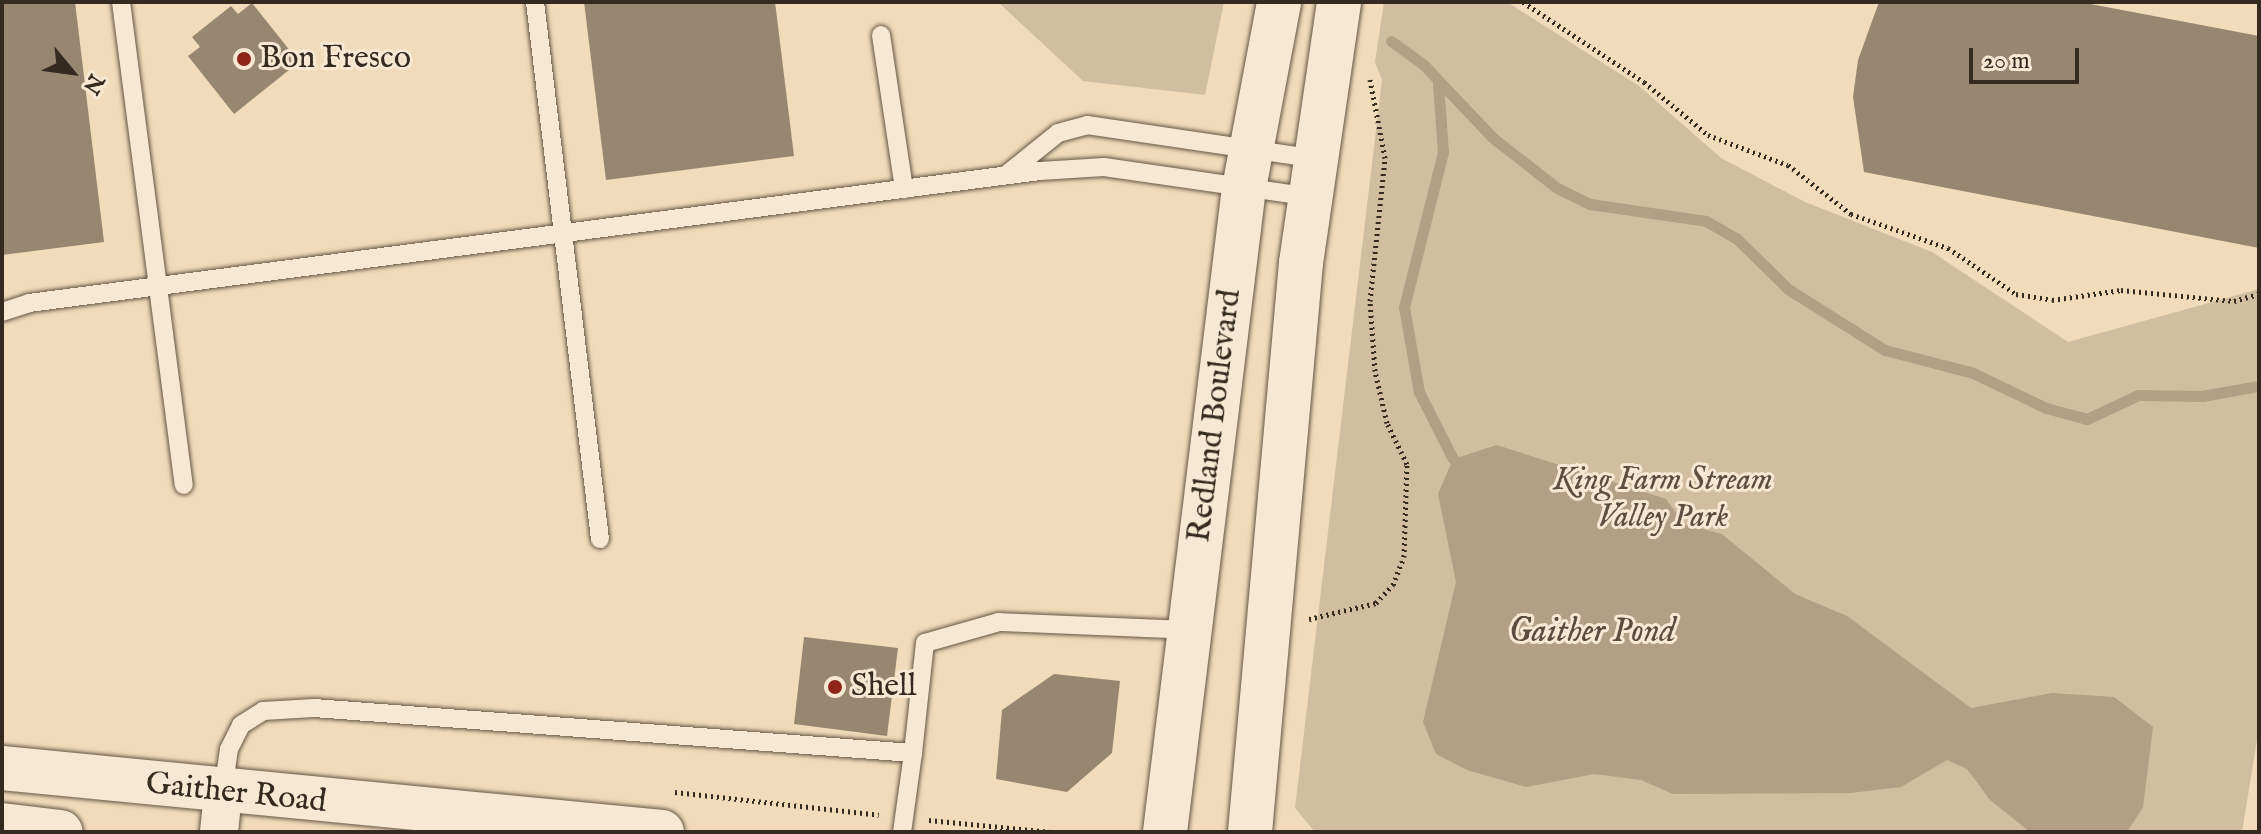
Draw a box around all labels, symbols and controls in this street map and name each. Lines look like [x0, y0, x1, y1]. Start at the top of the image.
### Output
north arrow [32, 32, 112, 112]
scale bar [1973, 32, 2083, 82]
place label: Bon Fresco [260, 40, 411, 78]
text: 20 m [1983, 46, 2030, 77]
marker: Bon Fresco [235, 50, 253, 68]
text: N [76, 69, 110, 99]
street label: Redland Boulevard [1181, 287, 1251, 545]
park label: King Farm Stream Valley Park [1553, 463, 1773, 538]
water label: Gaither Pond [1508, 612, 1676, 652]
place label: Shell [851, 668, 917, 706]
marker: Shell [826, 678, 844, 696]
street label: Gaither Road [144, 765, 328, 823]

